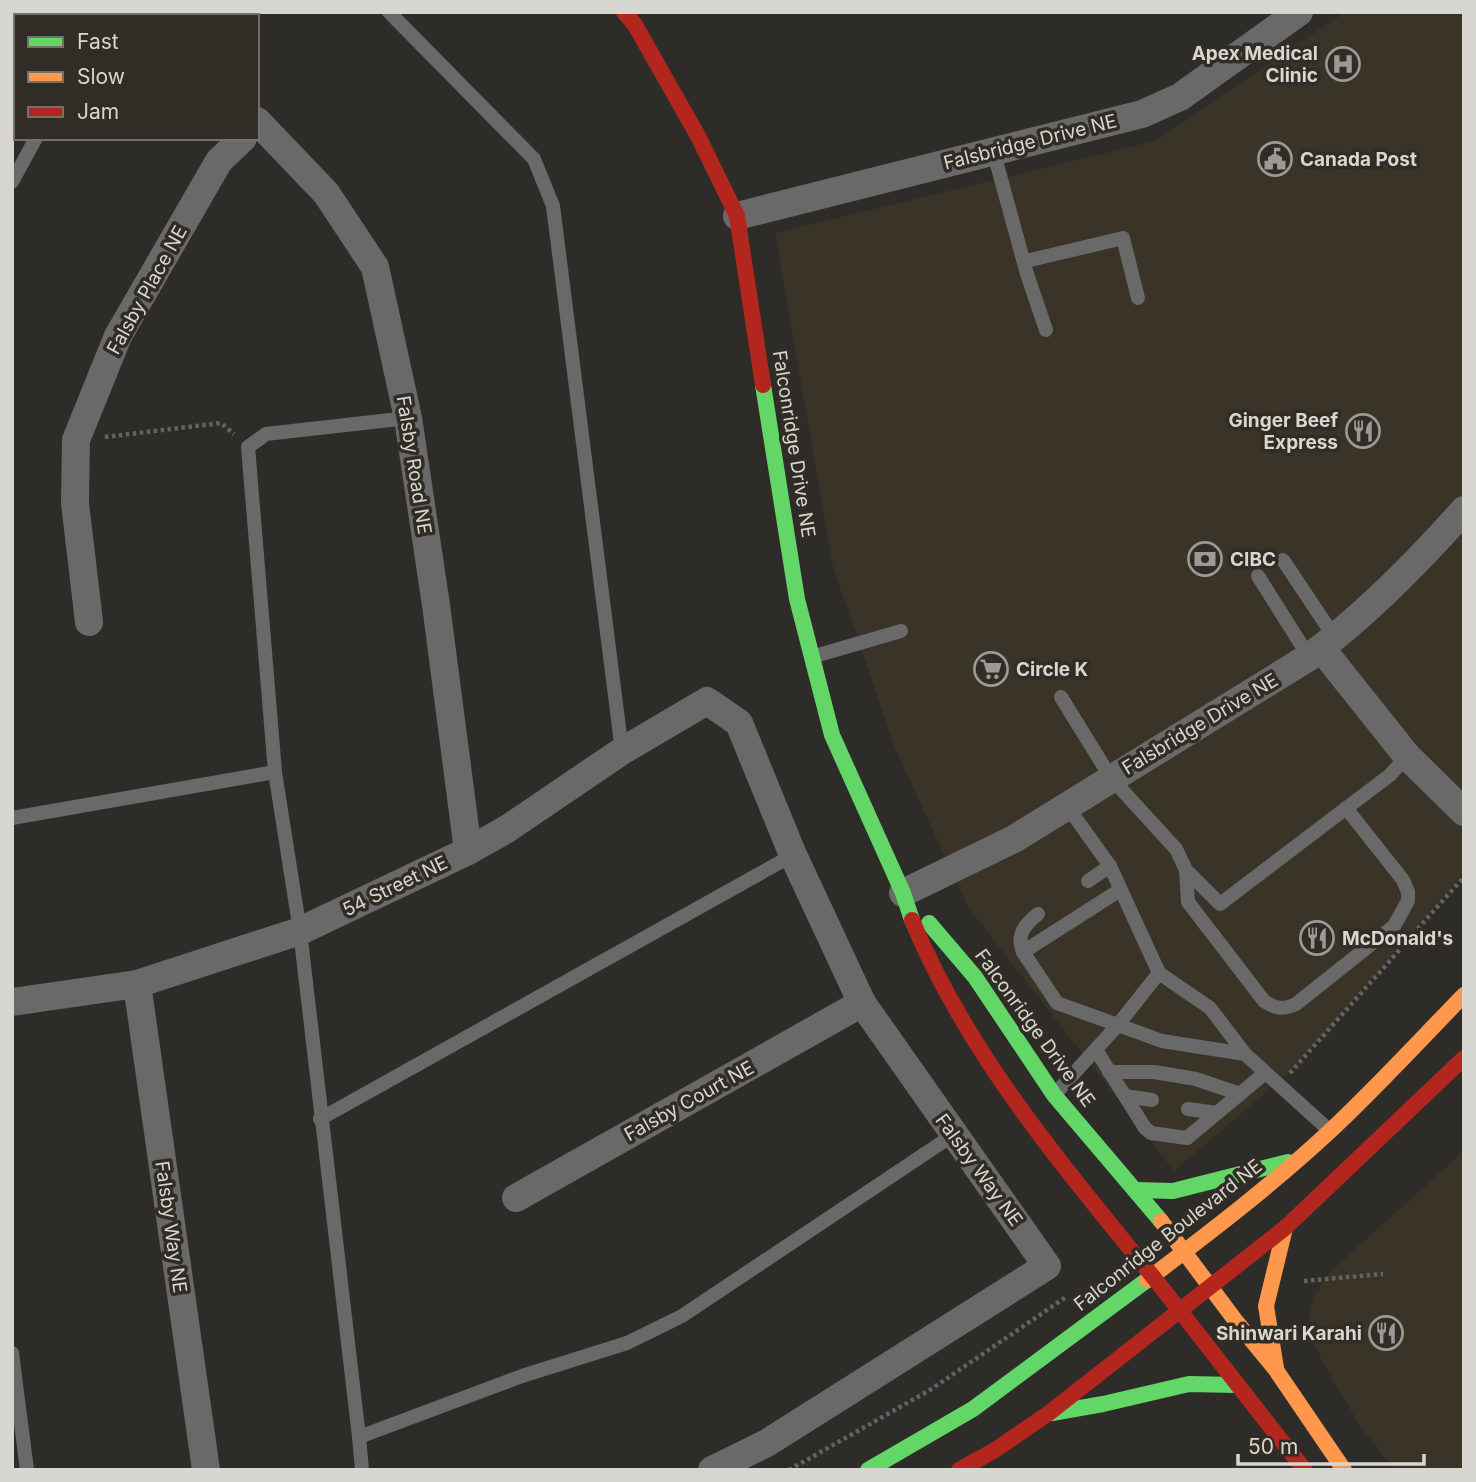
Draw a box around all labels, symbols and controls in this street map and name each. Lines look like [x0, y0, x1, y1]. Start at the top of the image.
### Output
legend [14, 14, 259, 140]
text: Fast [77, 29, 119, 54]
place label: Apex Medical Clinic [1192, 42, 1318, 87]
hospital icon: Apex Medical Clinic [1324, 45, 1362, 83]
text: Slow [77, 64, 125, 89]
text: Jam [77, 99, 119, 124]
street label: Falsbridge Drive NE [941, 109, 1119, 175]
public building icon: Canada Post [1256, 140, 1294, 178]
place label: Canada Post [1300, 148, 1417, 171]
street label: Falsby Place NE [102, 222, 192, 358]
street label: Falconridge Drive NE [768, 349, 820, 539]
street label: Falsby Road NE [392, 394, 436, 536]
place label: Ginger Beef Express [1228, 409, 1338, 454]
restaurant icon: Ginger Beef Express [1344, 412, 1382, 450]
bank icon: CIBC [1186, 540, 1224, 578]
place label: CIBC [1230, 548, 1276, 571]
supermarket icon: Circle K [972, 650, 1010, 688]
place label: Circle K [1016, 658, 1089, 681]
street label: Falsbridge Drive NE [1118, 668, 1282, 780]
street label: 54 Street NE [339, 851, 451, 921]
restaurant icon: McDonald's [1298, 919, 1336, 957]
place label: McDonald's [1342, 927, 1453, 950]
street label: Falconridge Drive NE [970, 945, 1100, 1111]
street label: Falsby Court NE [620, 1056, 758, 1146]
street label: Falsby Way NE [931, 1109, 1027, 1231]
street label: Falconridge Boulevard NE [1069, 1154, 1267, 1316]
street label: Falsby Way NE [150, 1159, 192, 1295]
restaurant icon: Shinwari Karahi [1367, 1314, 1405, 1352]
place label: Shinwari Karahi [1216, 1322, 1362, 1345]
scale bar [1238, 1422, 1424, 1466]
text: 50 m [1248, 1434, 1298, 1459]

